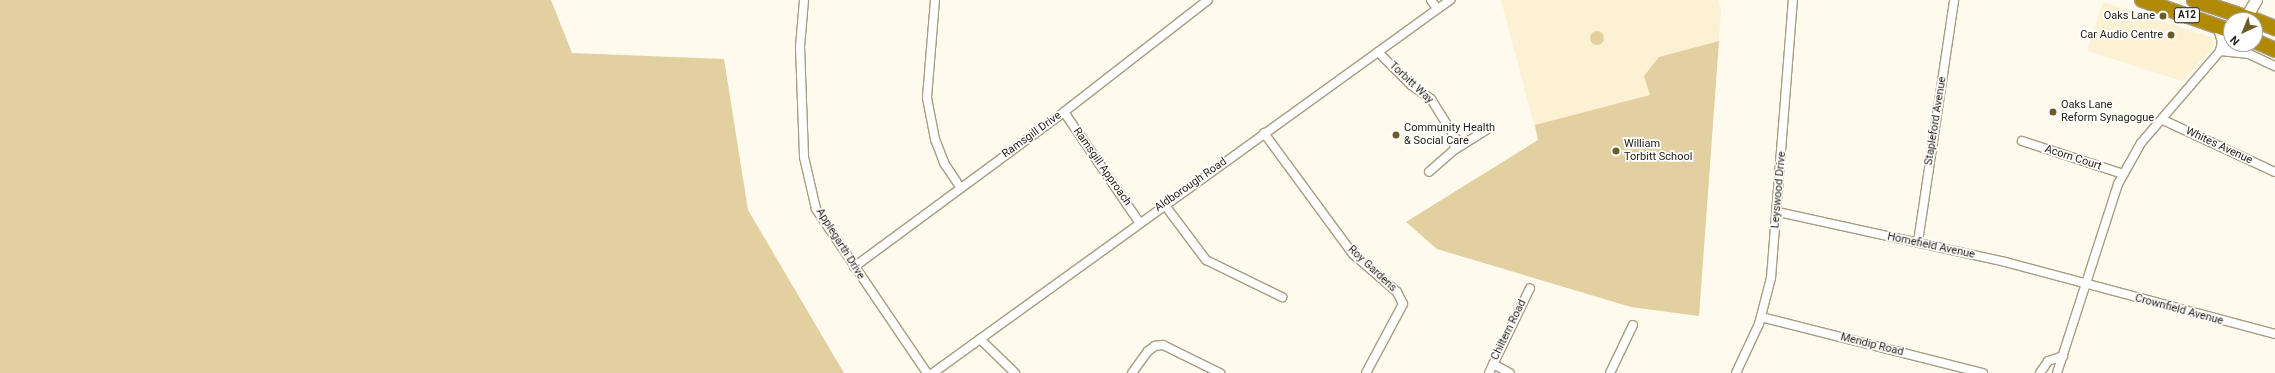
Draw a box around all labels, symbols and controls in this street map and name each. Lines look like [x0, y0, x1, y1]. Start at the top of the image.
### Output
road number: A12 [2173, 7, 2201, 23]
place label: Oaks Lane [2104, 9, 2155, 23]
marker: Oaks Lane [2158, 11, 2168, 21]
north arrow [2223, 12, 2263, 52]
place label: Car Audio Centre [2080, 28, 2163, 42]
marker: Car Audio Centre [2166, 30, 2176, 40]
text: N [2228, 33, 2242, 48]
street label: Torbitt Way [1386, 59, 1436, 107]
street label: Stapleford Avenue [1922, 76, 1950, 166]
place label: Oaks Lane Reform Synagogue [2061, 99, 2154, 125]
marker: Oaks Lane Reform Synagogue [2048, 107, 2058, 117]
street label: Ramsgill Drive [1000, 109, 1064, 161]
place label: Community Health & Social Care [1404, 122, 1495, 148]
street label: Ramsgill Approach [1070, 125, 1134, 209]
street label: Whites Avenue [2183, 125, 2255, 167]
marker: Community Health & Social Care [1391, 130, 1401, 140]
place label: William Torbitt School [1624, 138, 1692, 164]
street label: Acorn Court [2043, 143, 2103, 173]
marker: William Torbitt School [1611, 146, 1621, 156]
street label: Leyswood Drive [1769, 151, 1789, 229]
street label: Aldborough Road [1153, 155, 1229, 215]
street label: Applegarth Drive [813, 206, 867, 282]
street label: Homefield Avenue [1886, 230, 1976, 262]
street label: Roy Gardens [1345, 243, 1399, 295]
street label: Crownfield Avenue [2133, 292, 2225, 328]
street label: Chiltern Road [1489, 298, 1529, 362]
street label: Mendip Road [1839, 331, 1905, 359]

